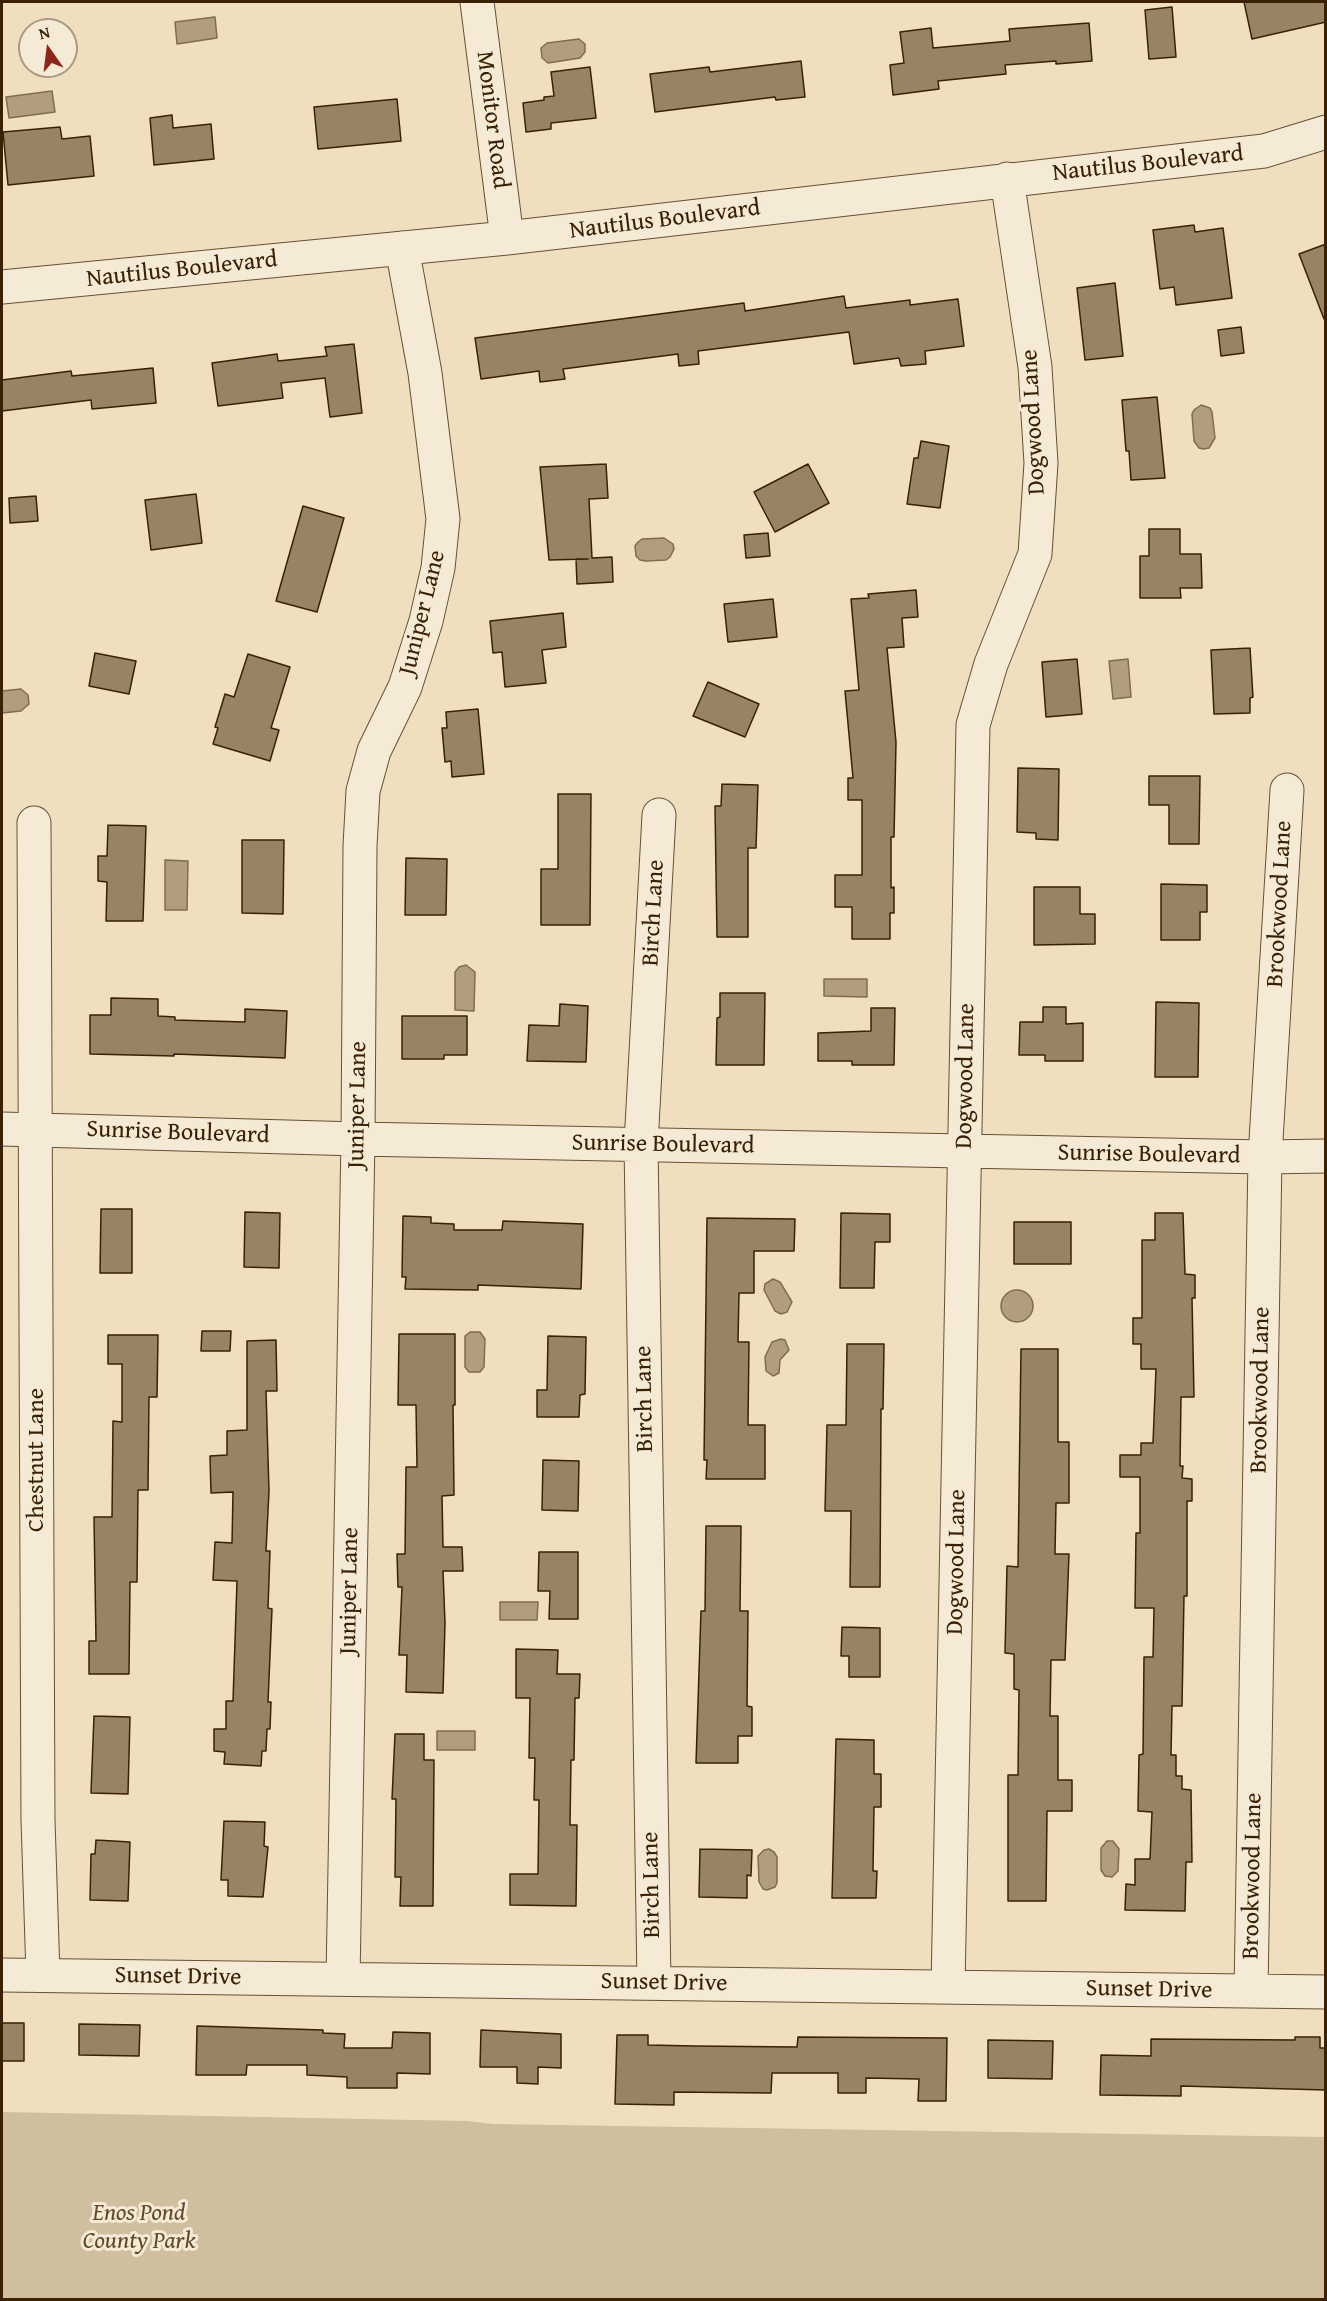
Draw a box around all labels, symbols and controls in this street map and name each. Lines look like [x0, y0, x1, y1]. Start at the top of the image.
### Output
north arrow [18, 18, 78, 78]
text: N [36, 20, 52, 45]
street label: Monitor Road [469, 50, 515, 190]
street label: Nautilus Boulevard [1051, 140, 1245, 188]
street label: Nautilus Boulevard [568, 194, 762, 246]
street label: Nautilus Boulevard [85, 246, 279, 294]
street label: Dogwood Lane [1016, 348, 1052, 496]
street label: Juniper Lane [394, 547, 452, 679]
street label: Brookwood Lane [1261, 820, 1299, 988]
street label: Birch Lane [637, 859, 671, 967]
street label: Dogwood Lane [950, 1003, 982, 1149]
street label: Juniper Lane [342, 1041, 374, 1169]
street label: Sunrise Boulevard [86, 1115, 270, 1151]
street label: Sunrise Boulevard [571, 1129, 755, 1161]
street label: Sunrise Boulevard [1057, 1139, 1241, 1171]
street label: Brookwood Lane [1245, 1306, 1277, 1474]
street label: Birch Lane [630, 1345, 660, 1453]
street label: Chestnut Lane [23, 1388, 51, 1532]
street label: Dogwood Lane [941, 1489, 973, 1635]
street label: Juniper Lane [334, 1527, 366, 1655]
street label: Brookwood Lane [1237, 1792, 1269, 1960]
street label: Birch Lane [637, 1831, 667, 1939]
street label: Sunset Drive [114, 1961, 242, 1993]
street label: Sunset Drive [600, 1967, 728, 1999]
street label: Sunset Drive [1085, 1974, 1213, 2006]
park label: Enos Pond County Park [83, 2200, 195, 2256]

